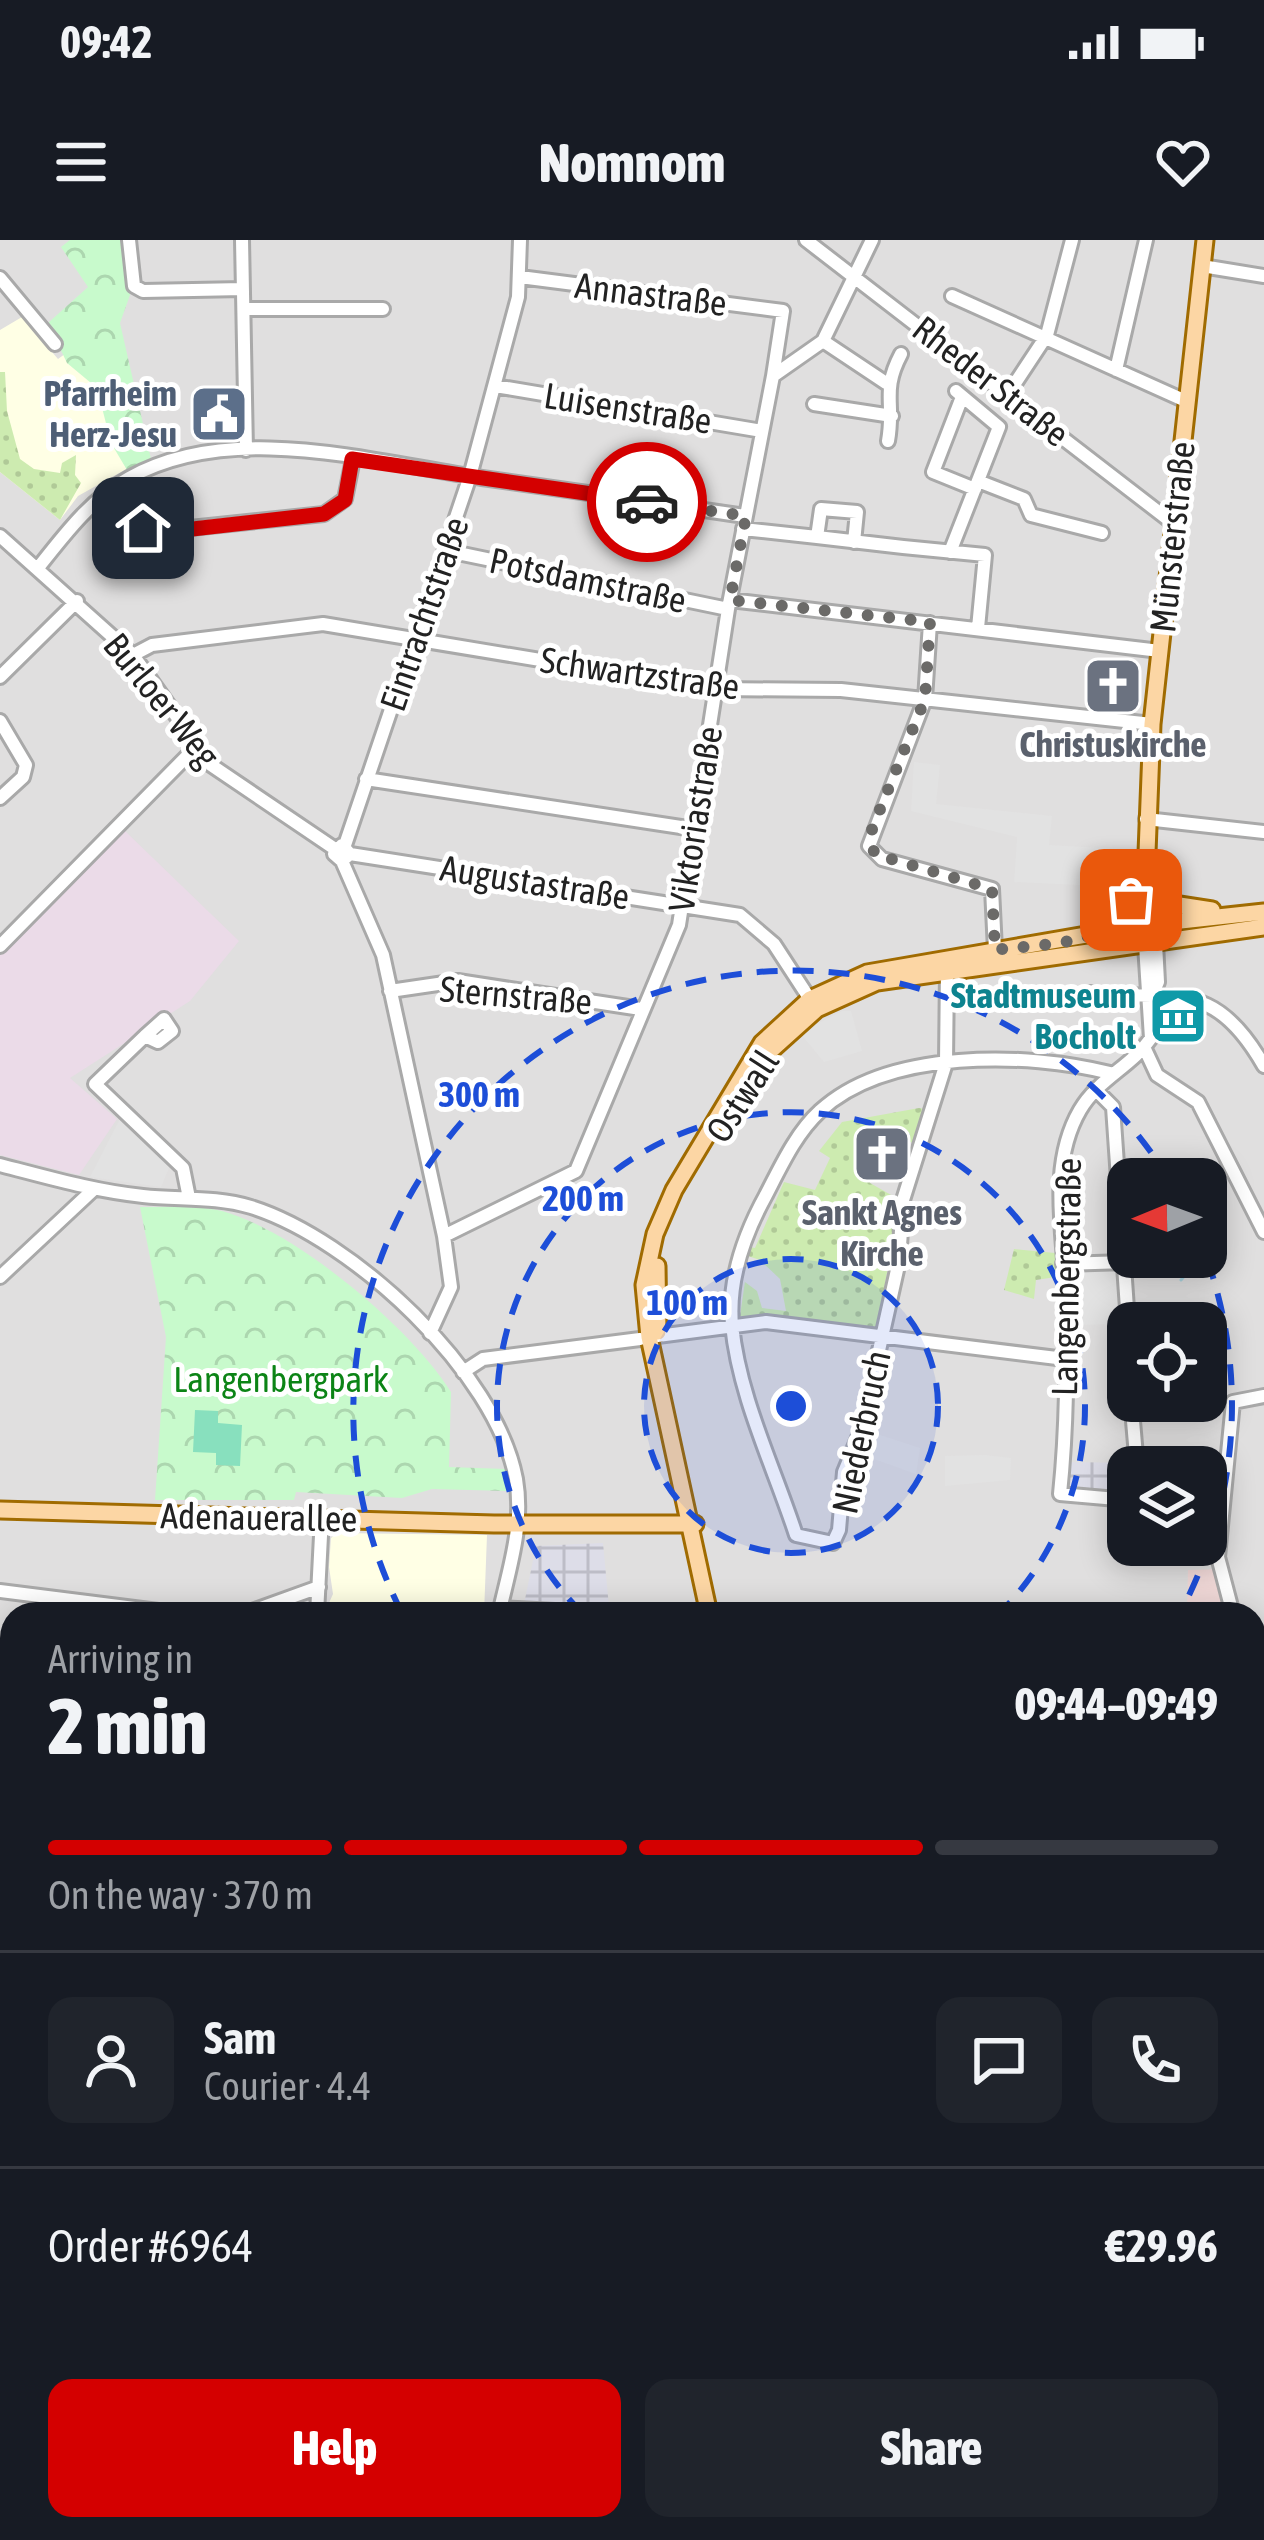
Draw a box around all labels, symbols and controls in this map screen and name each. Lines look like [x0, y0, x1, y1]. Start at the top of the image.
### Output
text: 09:42 [60, 16, 153, 68]
icon: menu [48, 129, 114, 195]
icon: heart [1150, 129, 1216, 195]
text: Nomnom [539, 132, 725, 193]
street label: Annastraße [573, 264, 729, 324]
street label: Rheder Straße [905, 307, 1077, 455]
place label: Pfarrheim Herz-Jesu [43, 372, 177, 455]
street label: Luisenstraße [541, 374, 715, 442]
public building icon: Pfarrheim Herz-Jesu [188, 383, 250, 445]
street label: Münsterstraße [1141, 440, 1203, 634]
courier [587, 442, 707, 562]
icon: car [614, 469, 680, 535]
pin [92, 477, 194, 579]
icon: home [110, 495, 176, 561]
street label: Eintrachtstraße [371, 512, 477, 716]
street label: Potsdamstraße [486, 539, 690, 621]
street label: Burloer Weg [95, 625, 229, 776]
street label: Schwartzstraße [538, 638, 742, 708]
church icon: Christuskirche [1082, 655, 1144, 717]
street label: Viktoriastraße [660, 723, 730, 915]
place label: Christuskirche [1019, 723, 1207, 765]
street label: Augustastraße [438, 846, 632, 918]
pin [1080, 849, 1182, 951]
icon: bag [1098, 867, 1164, 933]
street label: Sternstraße [438, 967, 594, 1023]
place label: Stadtmuseum Bocholt [951, 974, 1137, 1057]
museum icon: Stadtmuseum Bocholt [1147, 985, 1209, 1047]
street label: Ostwall [697, 1042, 787, 1150]
text: 300 m [438, 1073, 520, 1115]
church icon: Sankt Agnes Kirche [851, 1123, 913, 1185]
street label: Langenbergstraße [1043, 1158, 1089, 1396]
north arrow [1107, 1158, 1227, 1278]
map controls [1107, 1158, 1227, 1566]
text: 200 m [542, 1177, 624, 1219]
place label: Sankt Agnes Kirche [802, 1191, 962, 1274]
text: 100 m [646, 1281, 728, 1323]
button: locate [1107, 1302, 1227, 1422]
street label: Niederbruch [823, 1347, 899, 1517]
park label: Langenbergpark [173, 1358, 389, 1400]
centre of rings [770, 1385, 812, 1427]
button: layers [1107, 1446, 1227, 1566]
street label: Adenauerallee [160, 1494, 358, 1540]
text: Arriving in [48, 1637, 193, 1681]
text: 09:44–09:49 [1015, 1678, 1218, 1730]
text: 2 min [48, 1681, 207, 1771]
text: On the way · 370 m [48, 1873, 313, 1917]
button: person [48, 1997, 174, 2123]
button: chat [936, 1997, 1062, 2123]
button: phone [1092, 1997, 1218, 2123]
text: Sam [204, 2012, 276, 2064]
text: Courier · 4.4 [204, 2064, 371, 2108]
text: Order #6964 [48, 2220, 253, 2272]
text: €29.96 [1105, 2220, 1218, 2272]
button: Help [48, 2379, 621, 2517]
button: Share [645, 2379, 1218, 2517]

